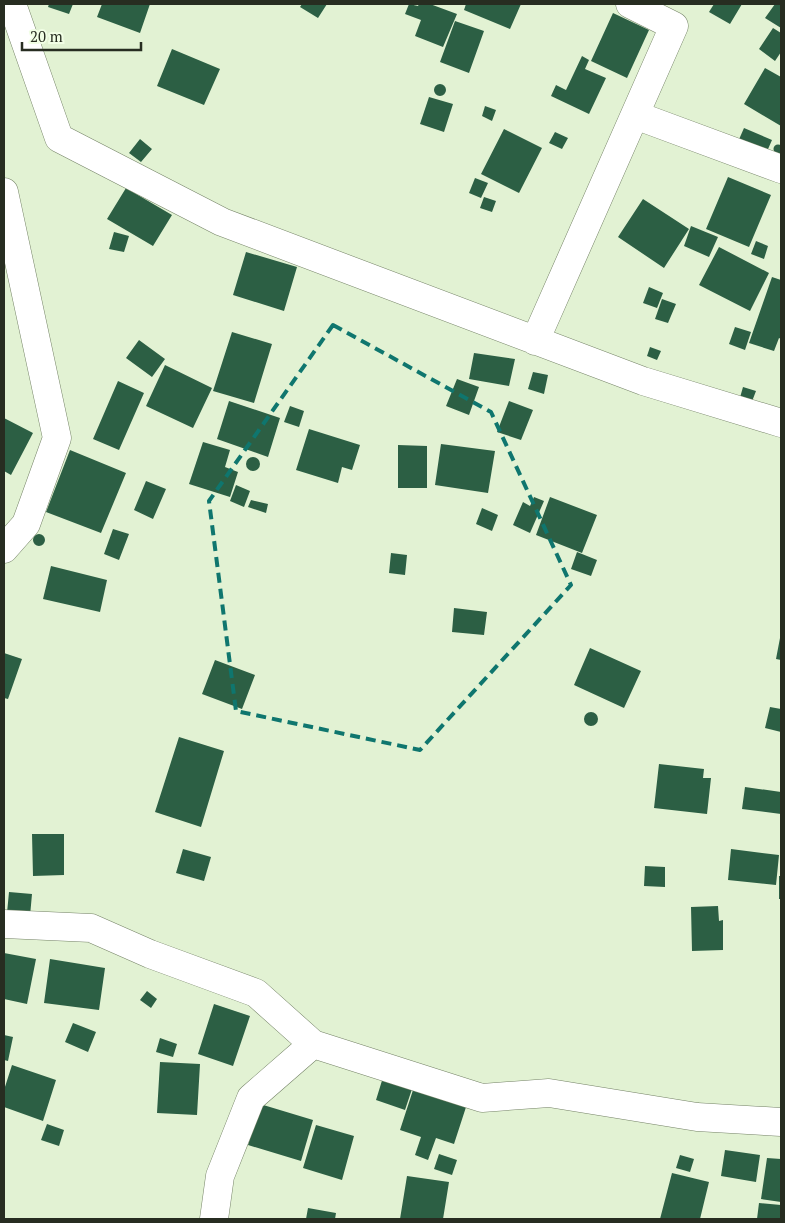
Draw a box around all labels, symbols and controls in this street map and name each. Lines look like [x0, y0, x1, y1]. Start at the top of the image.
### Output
scale bar [22, 20, 141, 52]
text: 20 m [30, 26, 63, 46]

